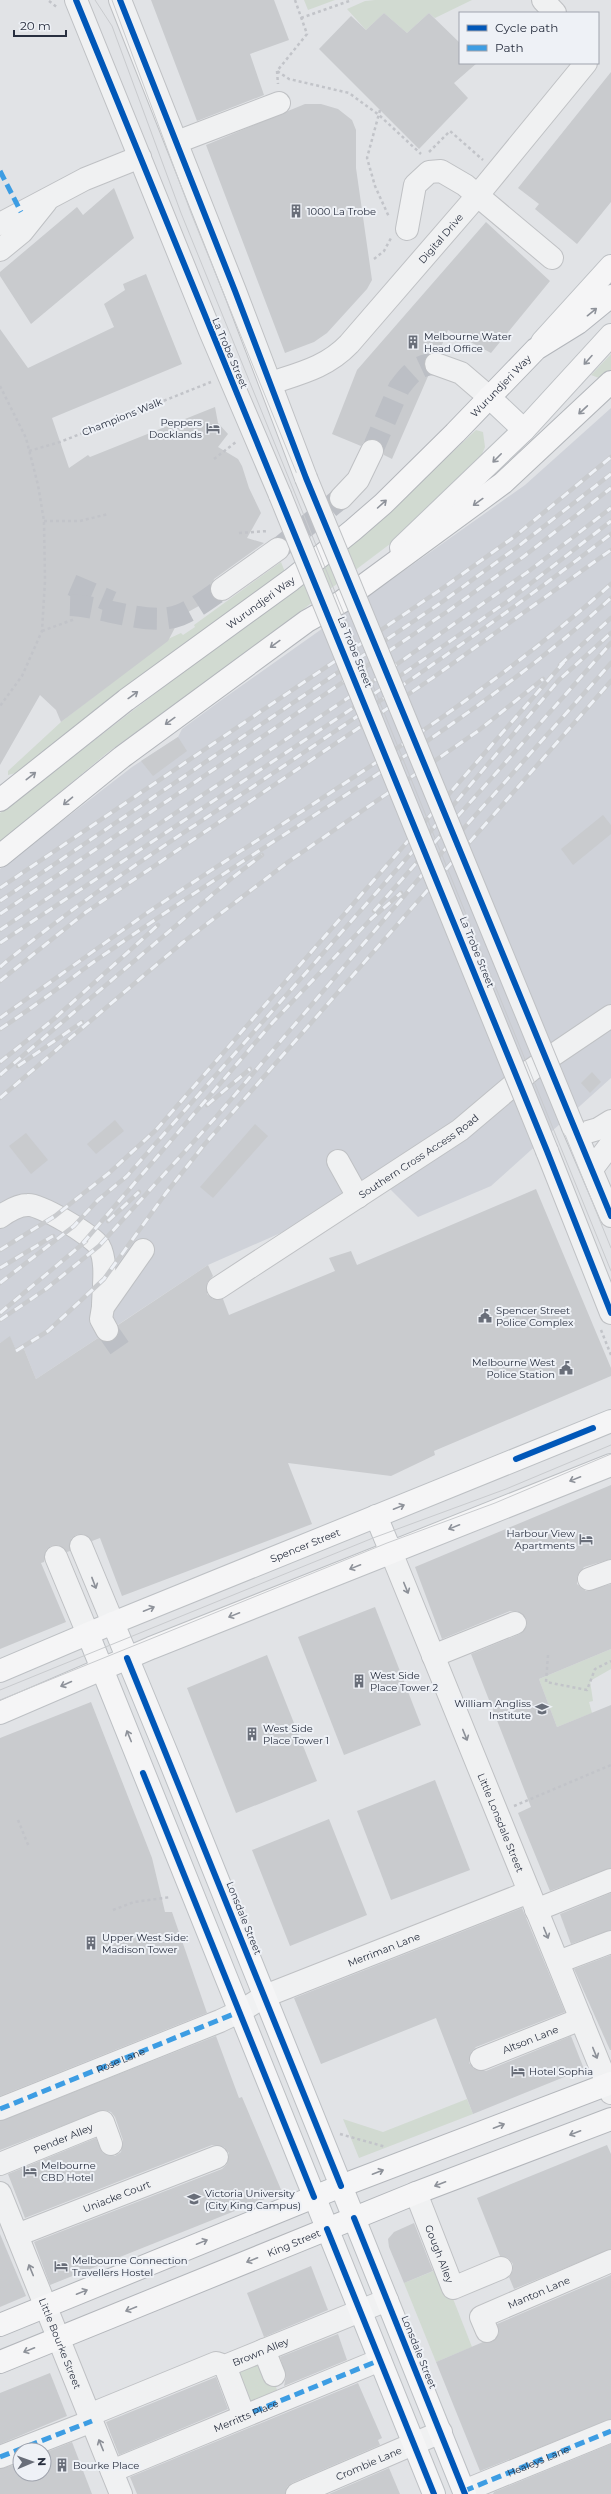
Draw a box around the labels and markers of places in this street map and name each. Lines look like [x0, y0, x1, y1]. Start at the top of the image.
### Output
building icon: 1000 La Trobe [288, 203, 304, 219]
place label: 1000 La Trobe [307, 205, 376, 218]
place label: Melbourne Water Head Office [424, 330, 512, 355]
building icon: Melbourne Water Head Office [405, 334, 421, 350]
place label: Peppers Docklands [149, 416, 202, 441]
hotel icon: Peppers Docklands [205, 420, 221, 436]
place label: Spencer Street Police Complex [496, 1304, 574, 1329]
public building icon: Spencer Street Police Complex [477, 1308, 493, 1324]
place label: Melbourne West Police Station [472, 1356, 555, 1381]
public building icon: Melbourne West Police Station [558, 1360, 574, 1376]
place label: Harbour View Apartments [506, 1527, 575, 1552]
hotel icon: Harbour View Apartments [578, 1531, 594, 1547]
place label: West Side Place Tower 2 [370, 1669, 439, 1694]
building icon: West Side Place Tower 2 [351, 1673, 367, 1689]
place label: William Angliss Institute [454, 1697, 531, 1722]
school or university icon: William Angliss Institute [534, 1701, 550, 1717]
place label: West Side Place Tower 1 [263, 1722, 329, 1747]
building icon: West Side Place Tower 1 [244, 1726, 260, 1742]
place label: Upper West Side: Madison Tower [102, 1931, 188, 1956]
building icon: Upper West Side: Madison Tower [83, 1935, 99, 1951]
hotel icon: Hotel Sophia [510, 2063, 526, 2079]
place label: Hotel Sophia [529, 2065, 593, 2078]
place label: Melbourne CBD Hotel [41, 2159, 96, 2184]
hotel icon: Melbourne CBD Hotel [22, 2163, 38, 2179]
place label: Victoria University (City King Campus) [205, 2187, 301, 2212]
school or university icon: Victoria University (City King Campus) [186, 2191, 202, 2207]
place label: Melbourne Connection Travellers Hostel [72, 2254, 188, 2279]
hotel icon: Melbourne Connection Travellers Hostel [53, 2258, 69, 2274]
building icon: Bourke Place [54, 2457, 70, 2473]
place label: Bourke Place [73, 2459, 139, 2472]

